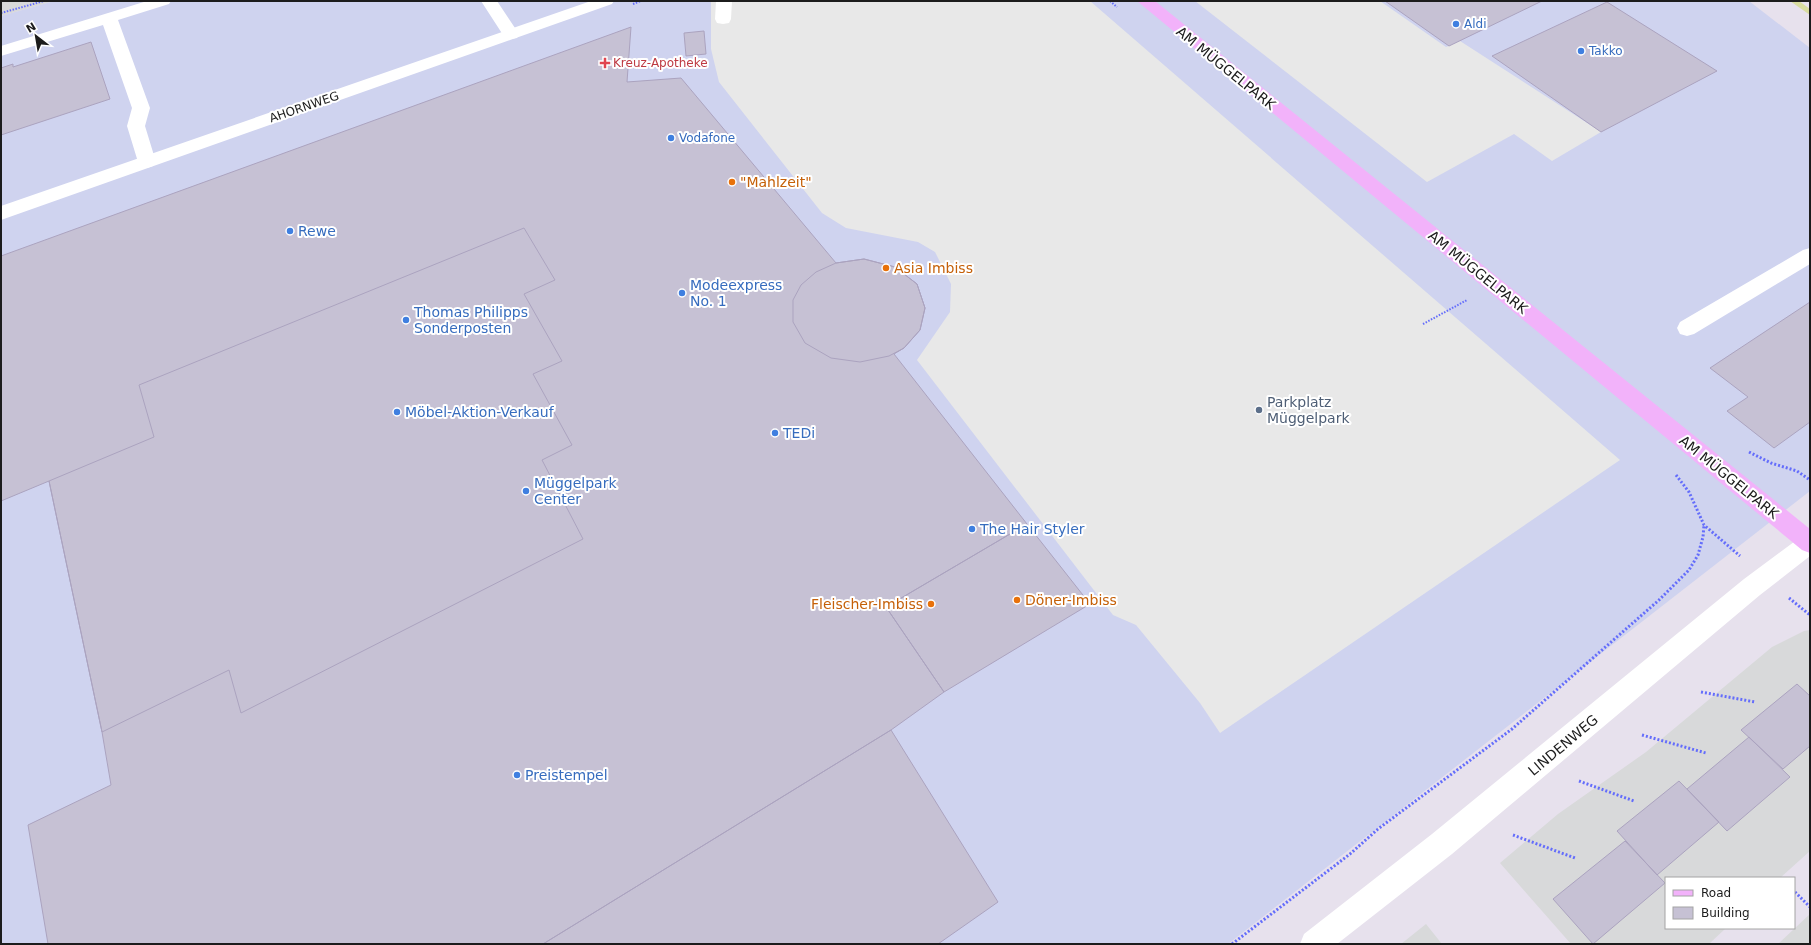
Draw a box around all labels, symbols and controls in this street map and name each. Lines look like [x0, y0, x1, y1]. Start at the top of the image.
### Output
north arrow [16, 16, 56, 56]
place label: Aldi [1464, 17, 1487, 31]
marker: Aldi [1451, 19, 1461, 29]
text: N [24, 20, 38, 36]
street label: AM MÜGGELPARK [1173, 22, 1280, 113]
place label: Takko [1588, 44, 1623, 58]
marker: Takko [1576, 46, 1586, 56]
place label: Kreuz-Apotheke [613, 56, 708, 70]
marker: Kreuz-Apotheke [600, 58, 610, 68]
street label: AHORNWEG [267, 89, 341, 125]
place label: Vodafone [679, 131, 735, 145]
marker: Vodafone [666, 133, 676, 143]
place label: "Mahlzeit" [740, 174, 812, 190]
marker: "Mahlzeit" [727, 177, 737, 187]
place label: Rewe [298, 223, 336, 239]
marker: Rewe [285, 226, 295, 236]
street label: AM MÜGGELPARK [1425, 226, 1532, 317]
place label: Asia Imbiss [894, 260, 973, 276]
marker: Asia Imbiss [881, 263, 891, 273]
place label: Modeexpress No. 1 [690, 277, 782, 309]
marker: Modeexpress No. 1 [677, 288, 687, 298]
place label: Thomas Philipps Sonderposten [413, 304, 528, 336]
marker: Thomas Philipps Sonderposten [401, 315, 411, 325]
place label: Parkplatz Müggelpark [1267, 394, 1350, 426]
place label: Möbel-Aktion-Verkauf [405, 404, 555, 420]
marker: Parkplatz Müggelpark [1254, 405, 1264, 415]
marker: Möbel-Aktion-Verkauf [392, 407, 402, 417]
place label: TEDi [782, 425, 815, 441]
marker: TEDi [770, 428, 780, 438]
street label: AM MÜGGELPARK [1676, 431, 1783, 522]
place label: Müggelpark Center [534, 475, 617, 507]
marker: Müggelpark Center [521, 486, 531, 496]
place label: The Hair Styler [979, 521, 1085, 537]
marker: The Hair Styler [967, 524, 977, 534]
place label: Döner-Imbiss [1025, 592, 1117, 608]
marker: Döner-Imbiss [1012, 595, 1022, 605]
place label: Fleischer-Imbiss [811, 596, 923, 612]
marker: Fleischer-Imbiss [926, 599, 936, 609]
street label: LINDENWEG [1525, 711, 1601, 779]
place label: Preistempel [525, 767, 608, 783]
marker: Preistempel [512, 770, 522, 780]
legend [1665, 877, 1795, 929]
text: Road [1701, 886, 1731, 900]
text: Building [1701, 906, 1750, 920]

